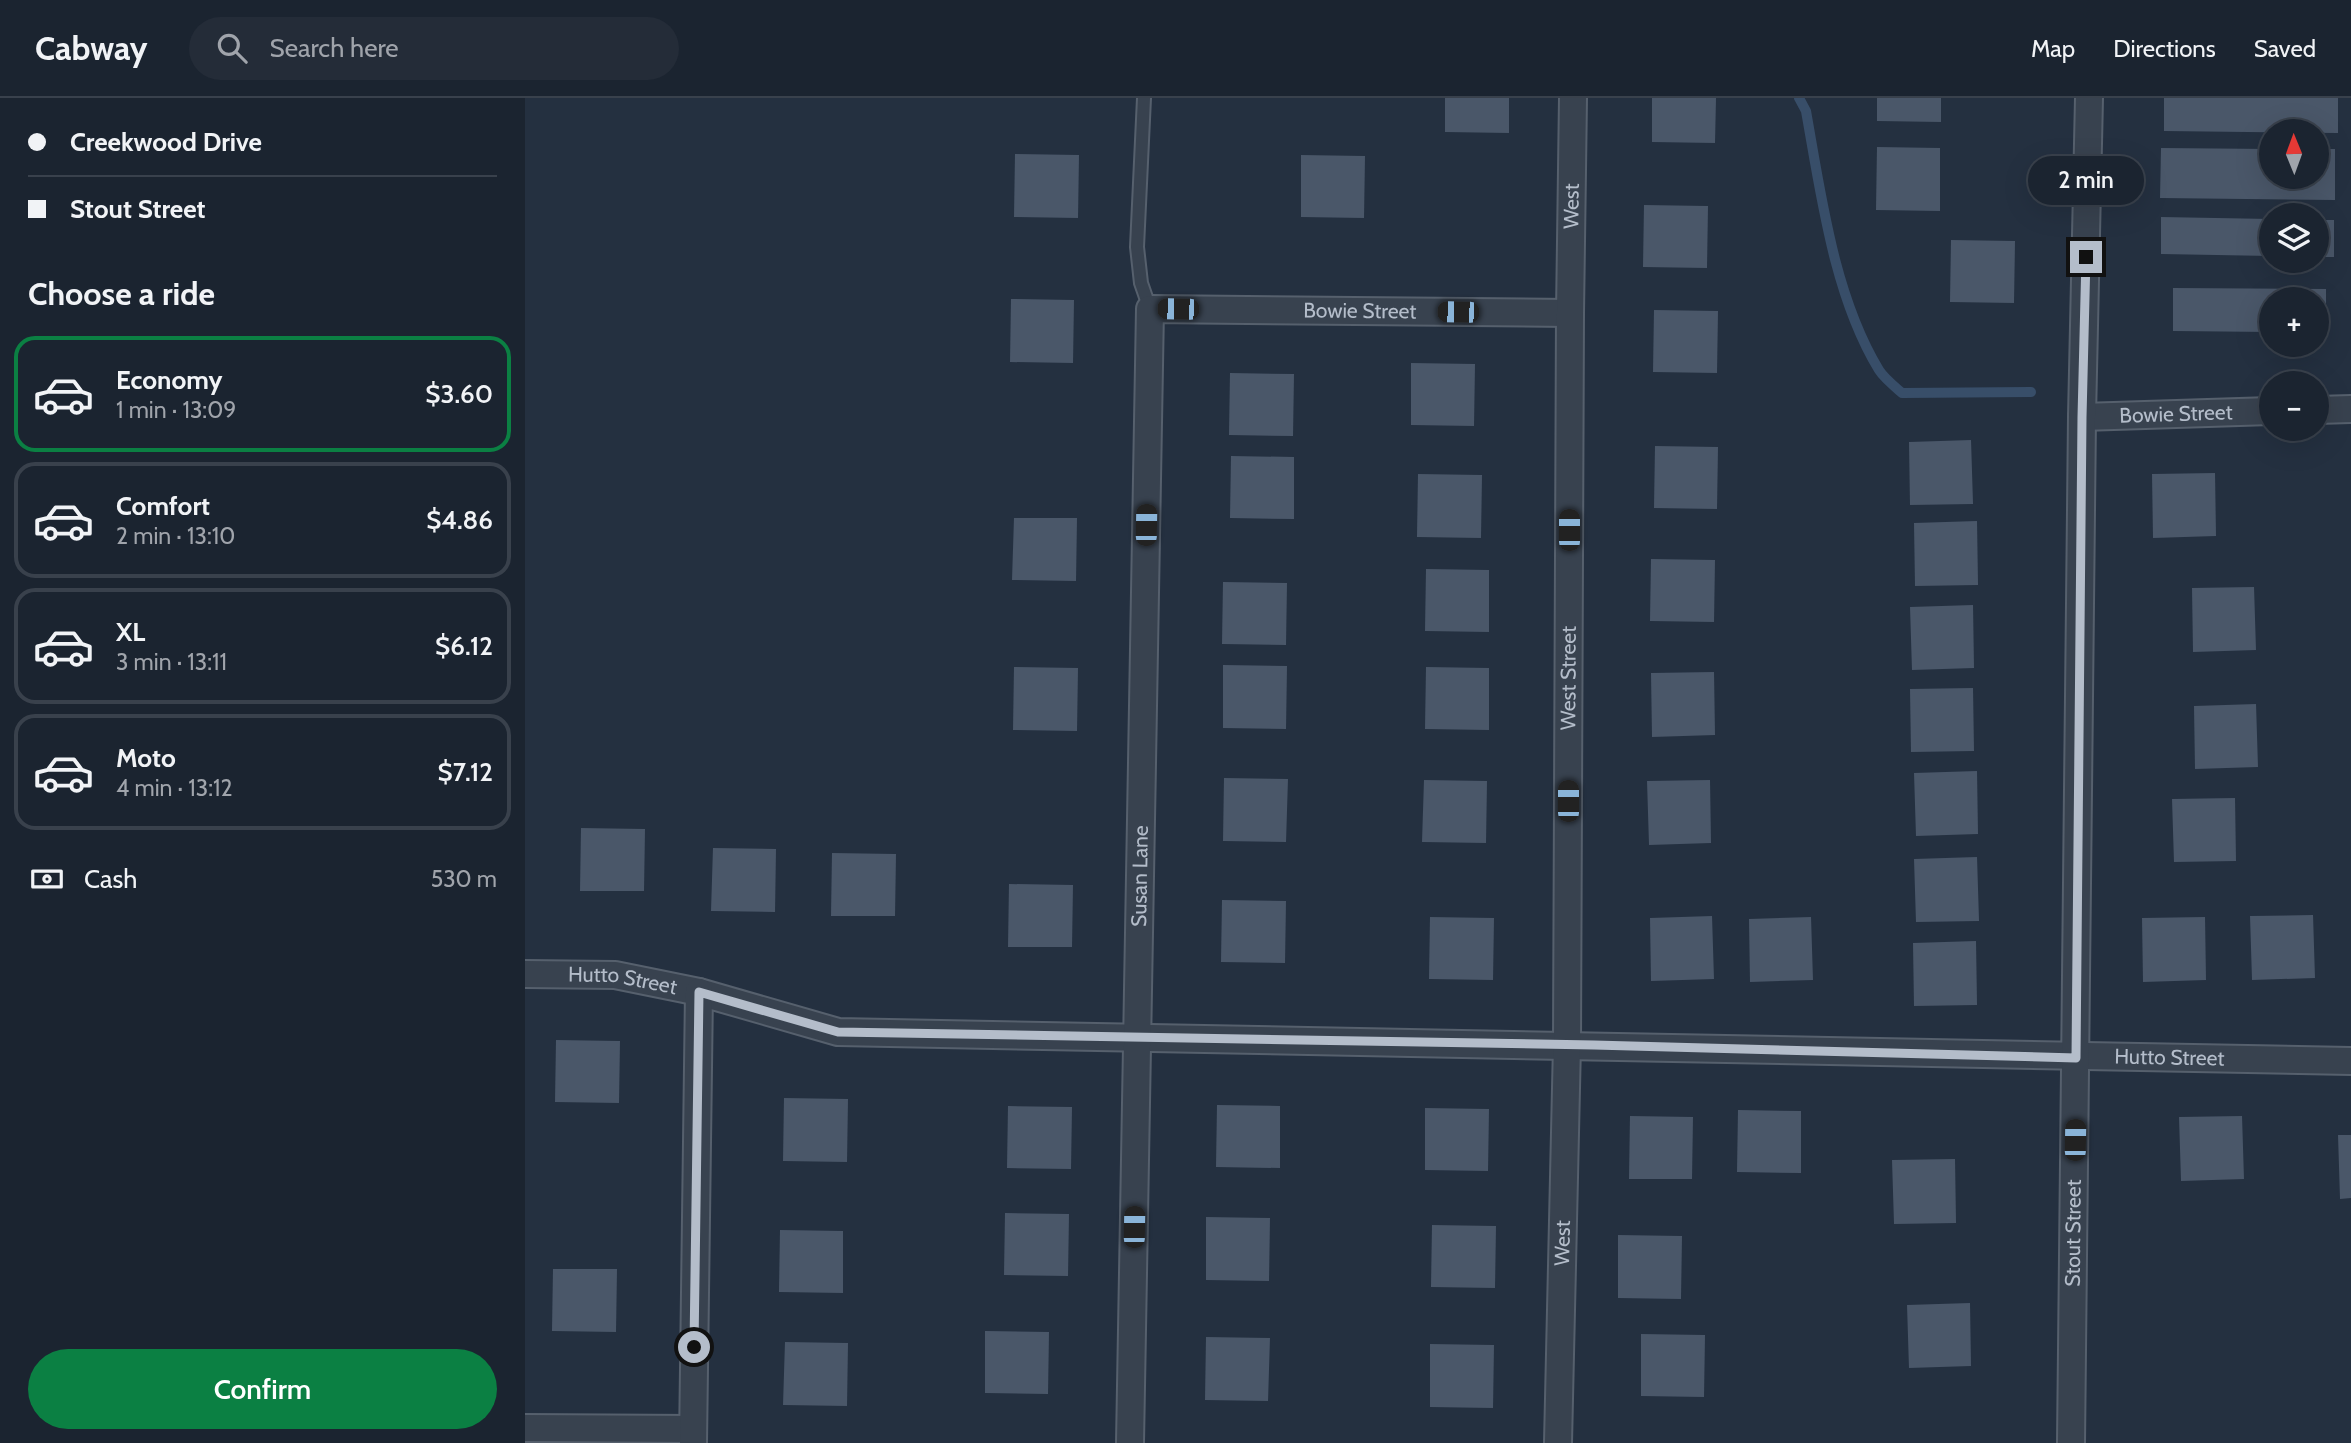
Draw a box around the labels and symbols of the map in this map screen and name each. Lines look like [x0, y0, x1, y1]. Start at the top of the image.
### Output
north arrow [2259, 119, 2329, 189]
callout: 2 min [2028, 156, 2144, 204]
street label: West [1558, 183, 1584, 229]
route end [2070, 241, 2102, 273]
street label: Bowie Street [1303, 297, 1417, 324]
car [1157, 298, 1200, 320]
car [1437, 301, 1480, 323]
street label: Bowie Street [2119, 399, 2233, 428]
car [1136, 504, 1157, 546]
car [1559, 509, 1580, 551]
street label: West Street [1555, 626, 1581, 730]
car [1558, 780, 1579, 822]
street label: Susan Lane [1126, 825, 1153, 927]
street label: Hutto Street [568, 961, 679, 999]
street label: Hutto Street [2114, 1043, 2225, 1071]
car [2065, 1119, 2086, 1161]
street label: Stout Street [2060, 1179, 2086, 1287]
car [1124, 1206, 1145, 1248]
street label: West [1549, 1220, 1575, 1266]
route start [678, 1331, 710, 1363]

